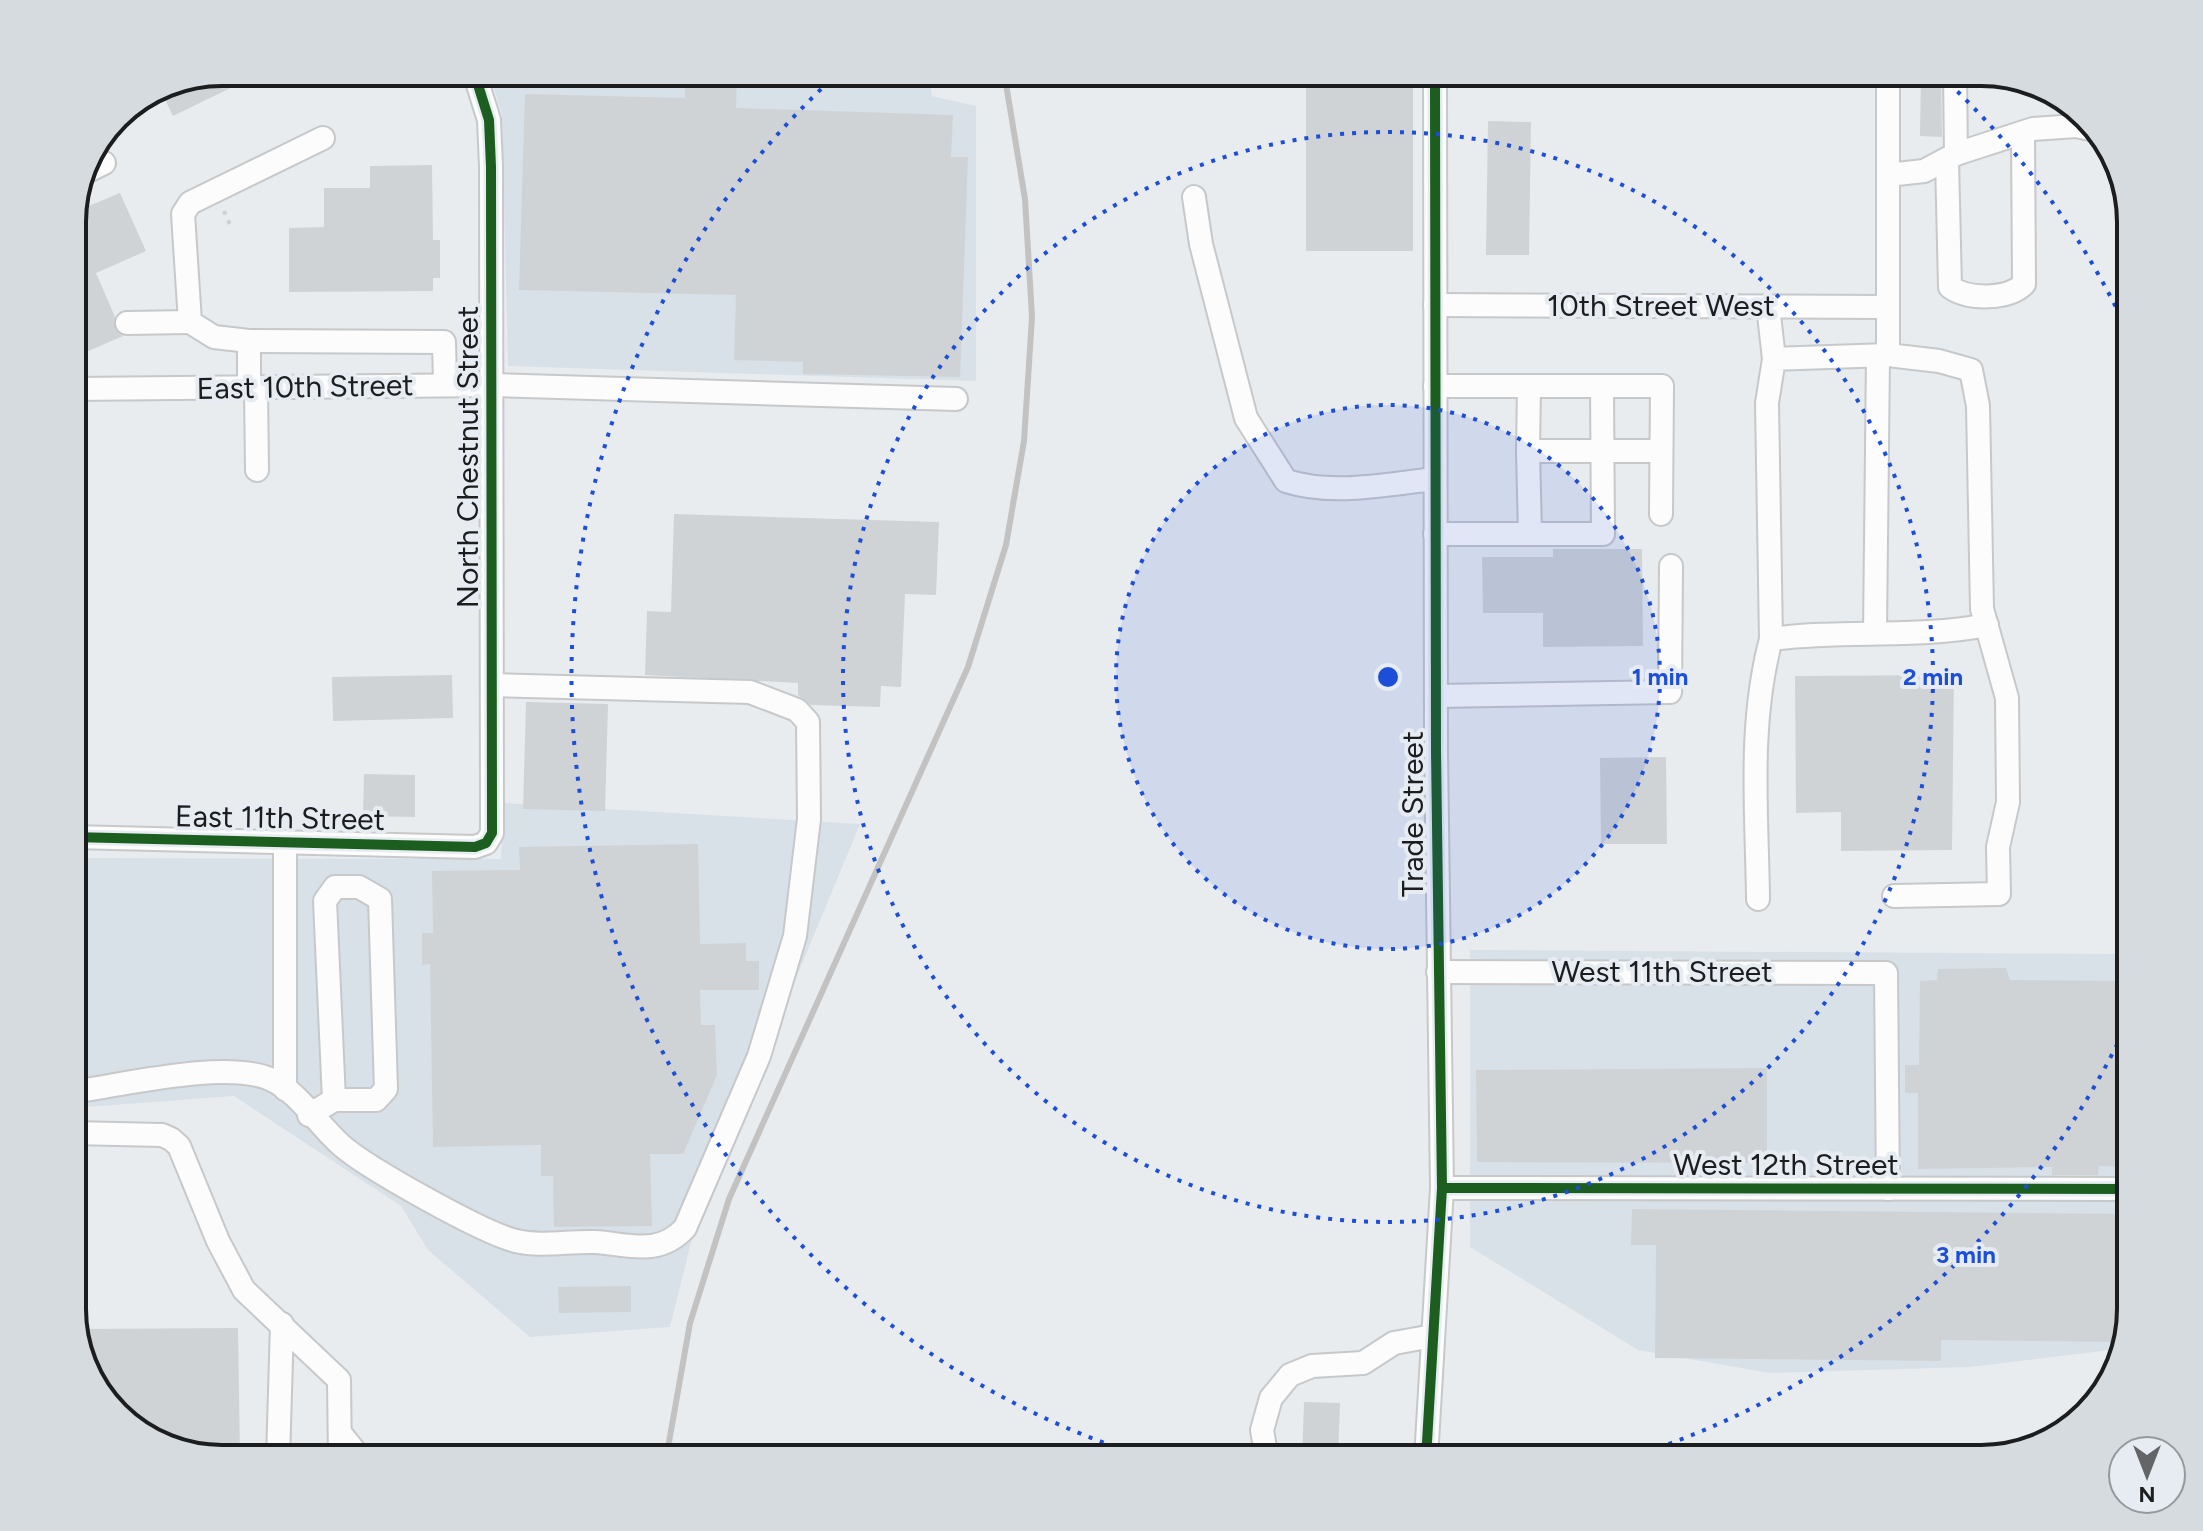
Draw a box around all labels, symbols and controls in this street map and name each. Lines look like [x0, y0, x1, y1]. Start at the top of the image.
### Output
street label: 10th Street West [1547, 287, 1775, 324]
street label: North Chestnut Street [449, 306, 486, 608]
street label: East 10th Street [196, 366, 414, 407]
text: 1 min [1632, 662, 1688, 691]
text: 2 min [1903, 662, 1963, 691]
centre of rings [1374, 663, 1402, 691]
street label: Trade Street [1394, 731, 1431, 897]
street label: East 11th Street [175, 797, 385, 838]
street label: West 11th Street [1552, 953, 1772, 990]
street label: West 12th Street [1673, 1146, 1899, 1183]
text: 3 min [1936, 1240, 1996, 1269]
north arrow [2107, 1435, 2187, 1515]
text: N [2138, 1481, 2156, 1508]

